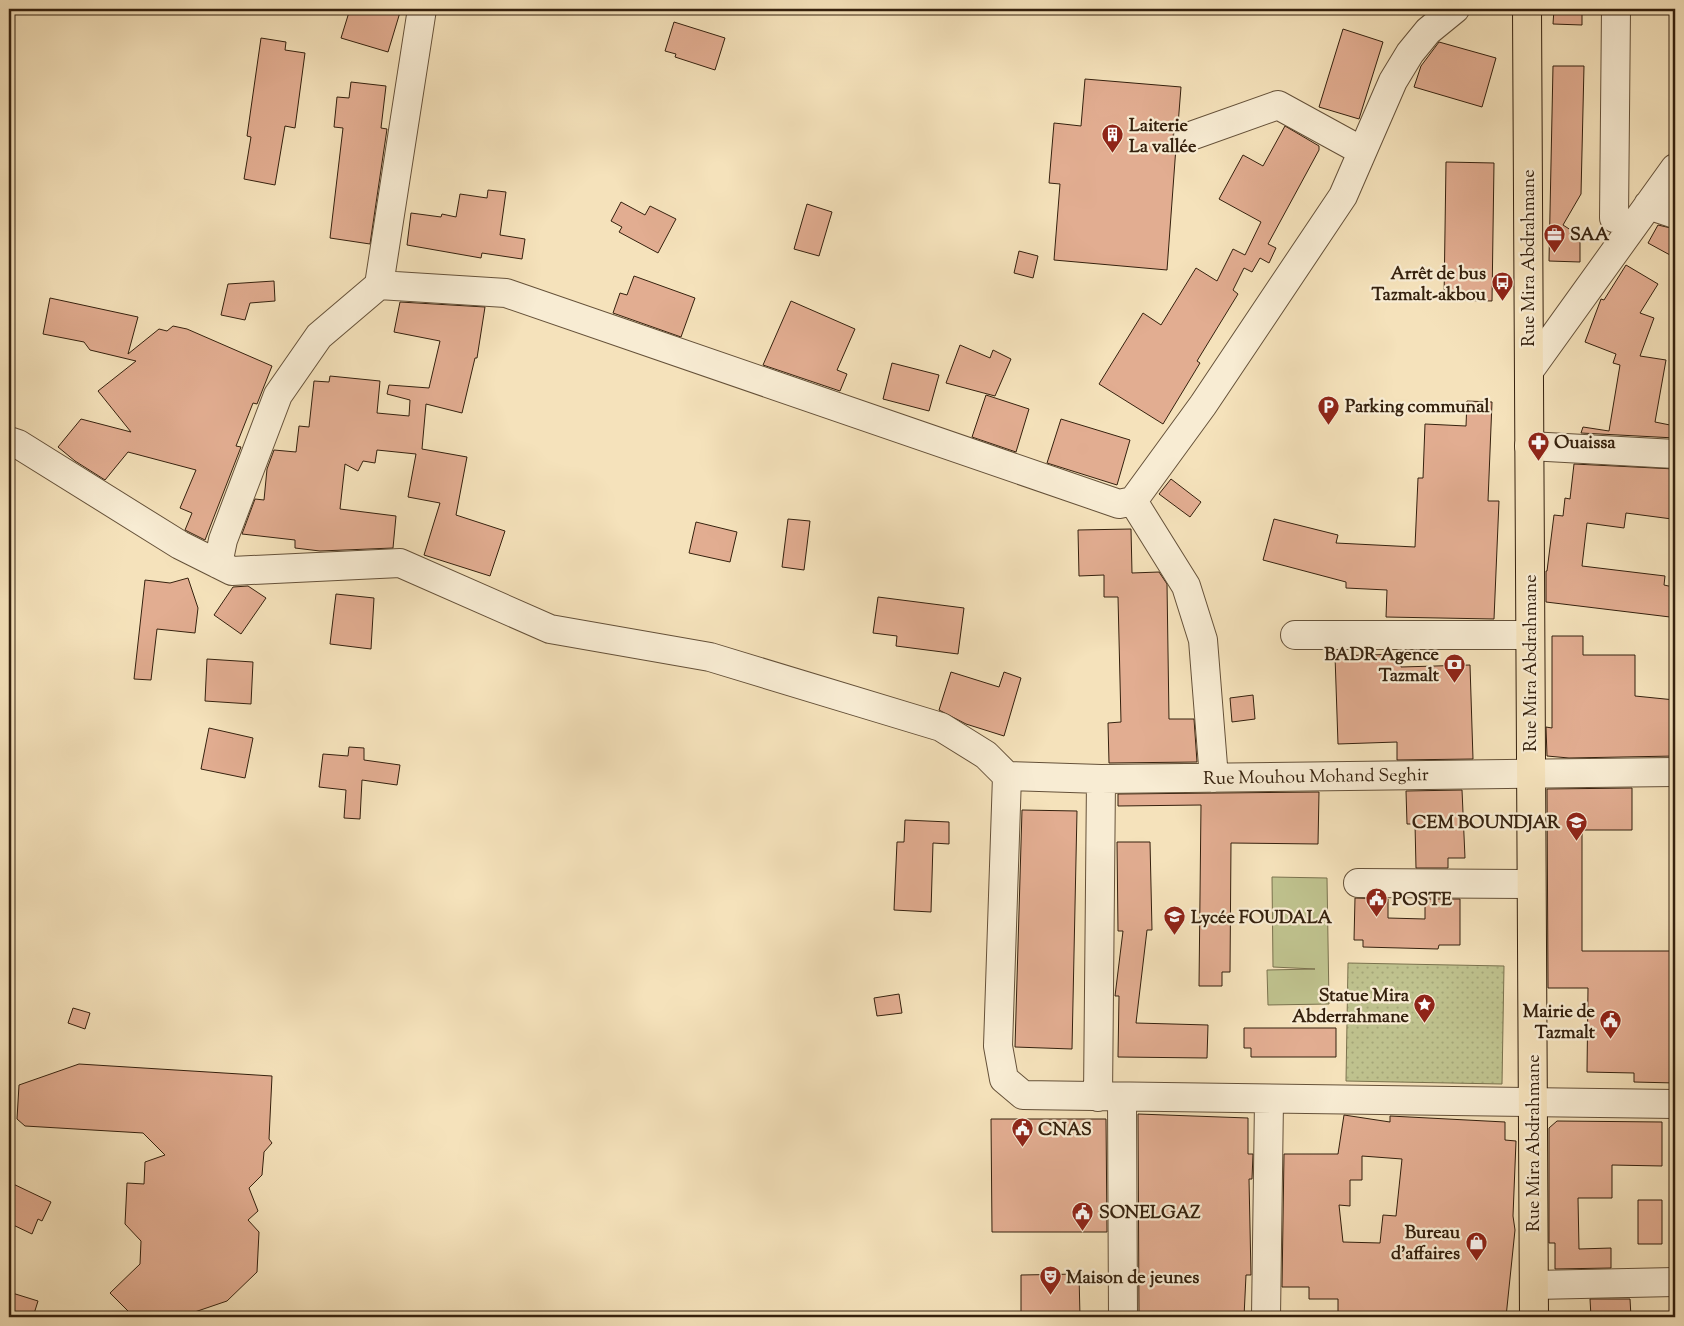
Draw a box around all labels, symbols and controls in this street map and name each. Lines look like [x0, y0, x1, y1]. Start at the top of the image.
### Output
place label: Laiterie La vallée [1129, 114, 1197, 161]
building icon: Laiterie La vallée [1101, 123, 1125, 154]
street label: Rue Mira Abdrahmane [1517, 169, 1543, 347]
office icon: SAA [1542, 222, 1566, 253]
place label: SAA [1570, 223, 1610, 249]
place label: Arrêt de bus Tazmalt-akbou [1372, 262, 1487, 309]
bus stop icon: Arrêt de bus Tazmalt-akbou [1490, 271, 1514, 302]
parking icon: Parking communal [1317, 394, 1341, 425]
place label: Parking communal [1345, 395, 1490, 421]
pharmacy icon: Ouaissa [1526, 430, 1550, 461]
place label: Ouaissa [1554, 431, 1616, 457]
street label: Rue Mira Abdrahmane [1519, 574, 1545, 752]
place label: BADR Agence Tazmalt [1324, 643, 1440, 690]
bank icon: BADR Agence Tazmalt [1443, 652, 1467, 683]
street label: Rue Mouhou Mohand Seghir [1203, 763, 1429, 793]
school or university icon: CEM BOUNDJAR [1564, 810, 1588, 841]
place label: CEM BOUNDJAR [1412, 811, 1561, 837]
public building icon: POSTE [1364, 887, 1388, 918]
place label: POSTE [1392, 888, 1452, 914]
school or university icon: Lycée FOUDALA [1163, 905, 1187, 936]
place label: Lycée FOUDALA [1191, 906, 1333, 932]
place label: Statue Mira Abderrahmane [1292, 984, 1410, 1031]
place icon: Statue Mira Abderrahmane [1413, 993, 1437, 1024]
place label: Mairie de Tazmalt [1523, 1000, 1596, 1047]
public building icon: Mairie de Tazmalt [1599, 1009, 1623, 1040]
street label: Rue Mira Abdrahmane [1522, 1054, 1548, 1232]
public building icon: CNAS [1010, 1117, 1034, 1148]
place label: CNAS [1038, 1118, 1092, 1144]
public building icon: SONELGAZ [1071, 1200, 1095, 1231]
place label: SONELGAZ [1099, 1201, 1201, 1227]
place label: Bureau d'affaires [1391, 1221, 1461, 1268]
shop icon: Bureau d'affaires [1464, 1230, 1488, 1261]
theatre icon: Maison de jeunes [1038, 1265, 1062, 1296]
place label: Maison de jeunes [1066, 1266, 1199, 1292]

